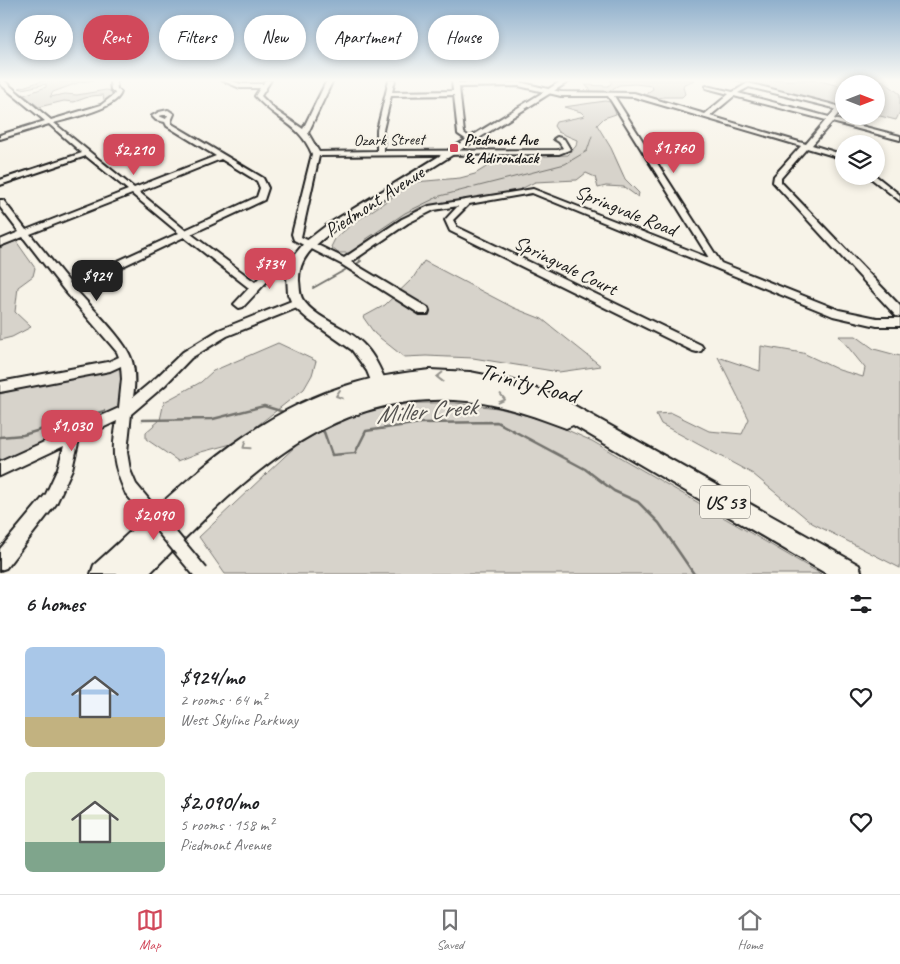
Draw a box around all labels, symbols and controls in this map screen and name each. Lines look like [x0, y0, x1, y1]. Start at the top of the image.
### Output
chip: Buy [15, 15, 73, 60]
chip: Rent [83, 15, 149, 60]
chip: Filters [159, 15, 234, 60]
chip: New [244, 15, 306, 60]
chip: Apartment [316, 15, 418, 60]
chip: House [428, 15, 499, 60]
north arrow [835, 75, 885, 125]
map controls [835, 75, 885, 185]
street label: Ozark Street [353, 129, 427, 151]
place label: Piedmont Ave & Adirondack [464, 130, 540, 168]
pin: $1,760 [633, 132, 715, 174]
pin: $2,210 [93, 134, 175, 176]
button: layers [835, 135, 885, 185]
text: $1,760 [654, 138, 694, 158]
text: $2,210 [114, 140, 154, 160]
marker: Piedmont Ave & Adirondack [448, 142, 460, 154]
street label: Piedmont Avenue [320, 159, 430, 243]
street label: Springvale Road [571, 179, 683, 243]
street label: Springvale Court [510, 230, 623, 302]
pin: $734 [240, 248, 300, 290]
text: $734 [256, 254, 284, 274]
pin: $924 [67, 260, 127, 302]
text: $924 [83, 266, 111, 286]
street label: Trinity Road [477, 355, 585, 411]
one-way arrow [436, 372, 444, 382]
one-way arrow [335, 389, 343, 399]
water label: Miller Creek [375, 390, 482, 431]
one-way arrow [498, 393, 507, 404]
pin: $1,030 [31, 410, 113, 452]
text: $1,030 [52, 416, 92, 436]
one-way arrow [242, 440, 252, 449]
road number: US 53 [700, 486, 750, 518]
pin: $2,090 [113, 498, 195, 541]
text: $2,090 [135, 505, 173, 525]
icon: filters [847, 590, 875, 618]
text: 6 homes [25, 591, 85, 617]
text: $924/mo [180, 664, 244, 690]
icon: home [65, 667, 125, 727]
icon: heart [847, 683, 875, 711]
text: 2 rooms · 64 m² [180, 690, 266, 710]
text: West Skyline Parkway [180, 710, 298, 730]
text: $2,090/mo [180, 789, 258, 815]
icon: home [65, 792, 125, 852]
icon: heart [847, 808, 875, 836]
text: 5 rooms · 158 m² [180, 815, 274, 835]
text: Piedmont Avenue [180, 835, 271, 855]
tab: Map [136, 906, 164, 953]
tab: Saved [436, 906, 464, 953]
tab: Home [736, 906, 764, 953]

